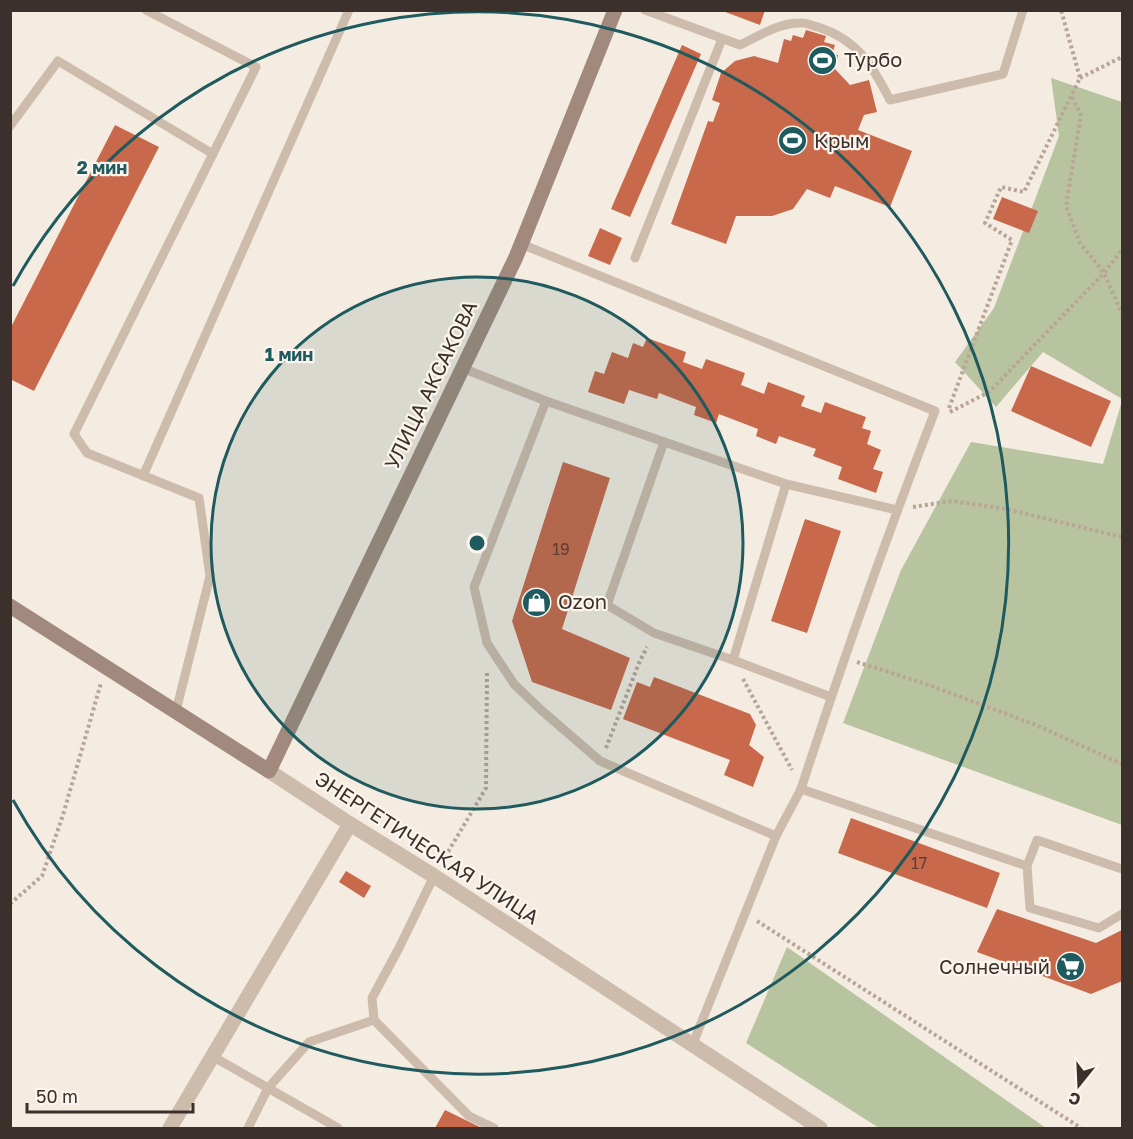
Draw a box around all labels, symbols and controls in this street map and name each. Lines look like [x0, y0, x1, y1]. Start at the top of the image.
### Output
sports icon: Турбо [807, 44, 839, 76]
place label: Турбо [844, 47, 902, 71]
sports icon: Крым [777, 125, 809, 157]
place label: Крым [814, 128, 869, 152]
text: 2 мин [77, 156, 127, 178]
street label: УЛИЦА АКСАКОВА [379, 296, 481, 473]
text: 1 мин [265, 343, 313, 365]
centre of rings [467, 533, 487, 553]
house number: 19 [552, 539, 570, 559]
shop icon: Ozon [521, 586, 553, 618]
place label: Ozon [558, 589, 607, 613]
street label: ЭНЕРГЕТИЧЕСКАЯ УЛИЦА [311, 766, 544, 929]
house number: 17 [911, 853, 927, 873]
supermarket icon: Солнечный [1055, 951, 1087, 983]
place label: Солнечный [939, 954, 1050, 978]
north arrow [1049, 1055, 1109, 1115]
scale bar [27, 1076, 194, 1114]
text: 50 m [36, 1085, 78, 1107]
text: С [1066, 1088, 1083, 1111]

